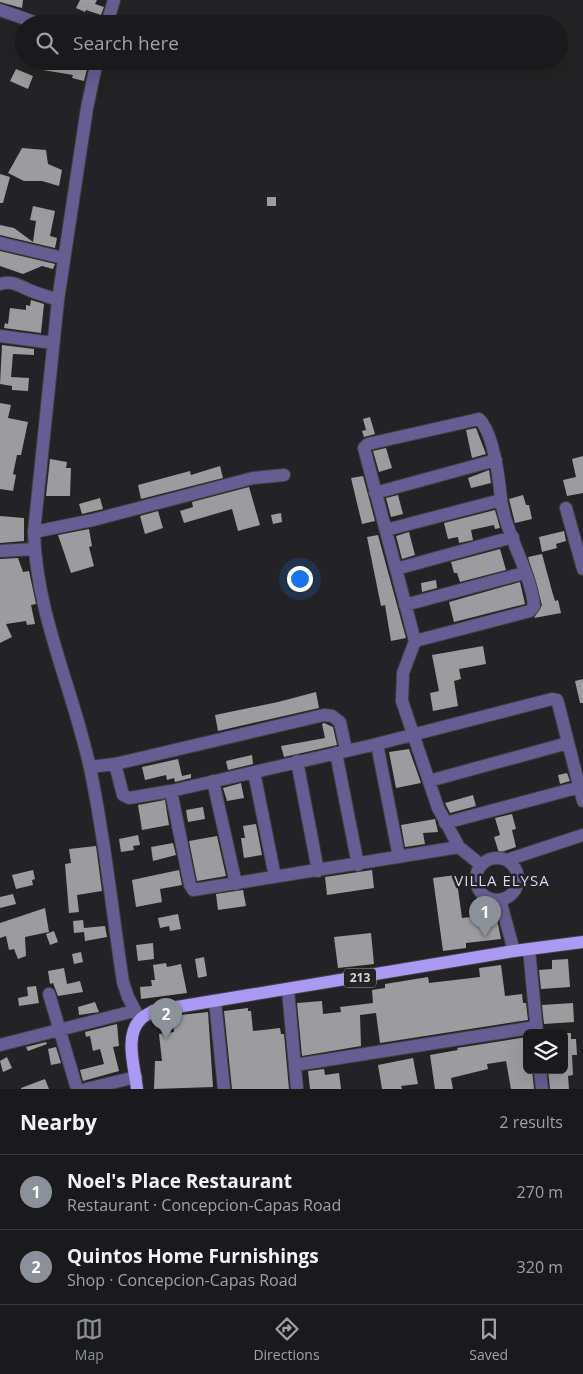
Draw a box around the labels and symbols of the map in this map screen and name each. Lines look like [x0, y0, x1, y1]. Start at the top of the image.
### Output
your location [287, 566, 313, 592]
district label: VILLA ELYSA [454, 870, 550, 890]
pin: 1 [469, 896, 501, 937]
road number: 213 [344, 968, 376, 988]
pin: 2 [150, 998, 182, 1039]

